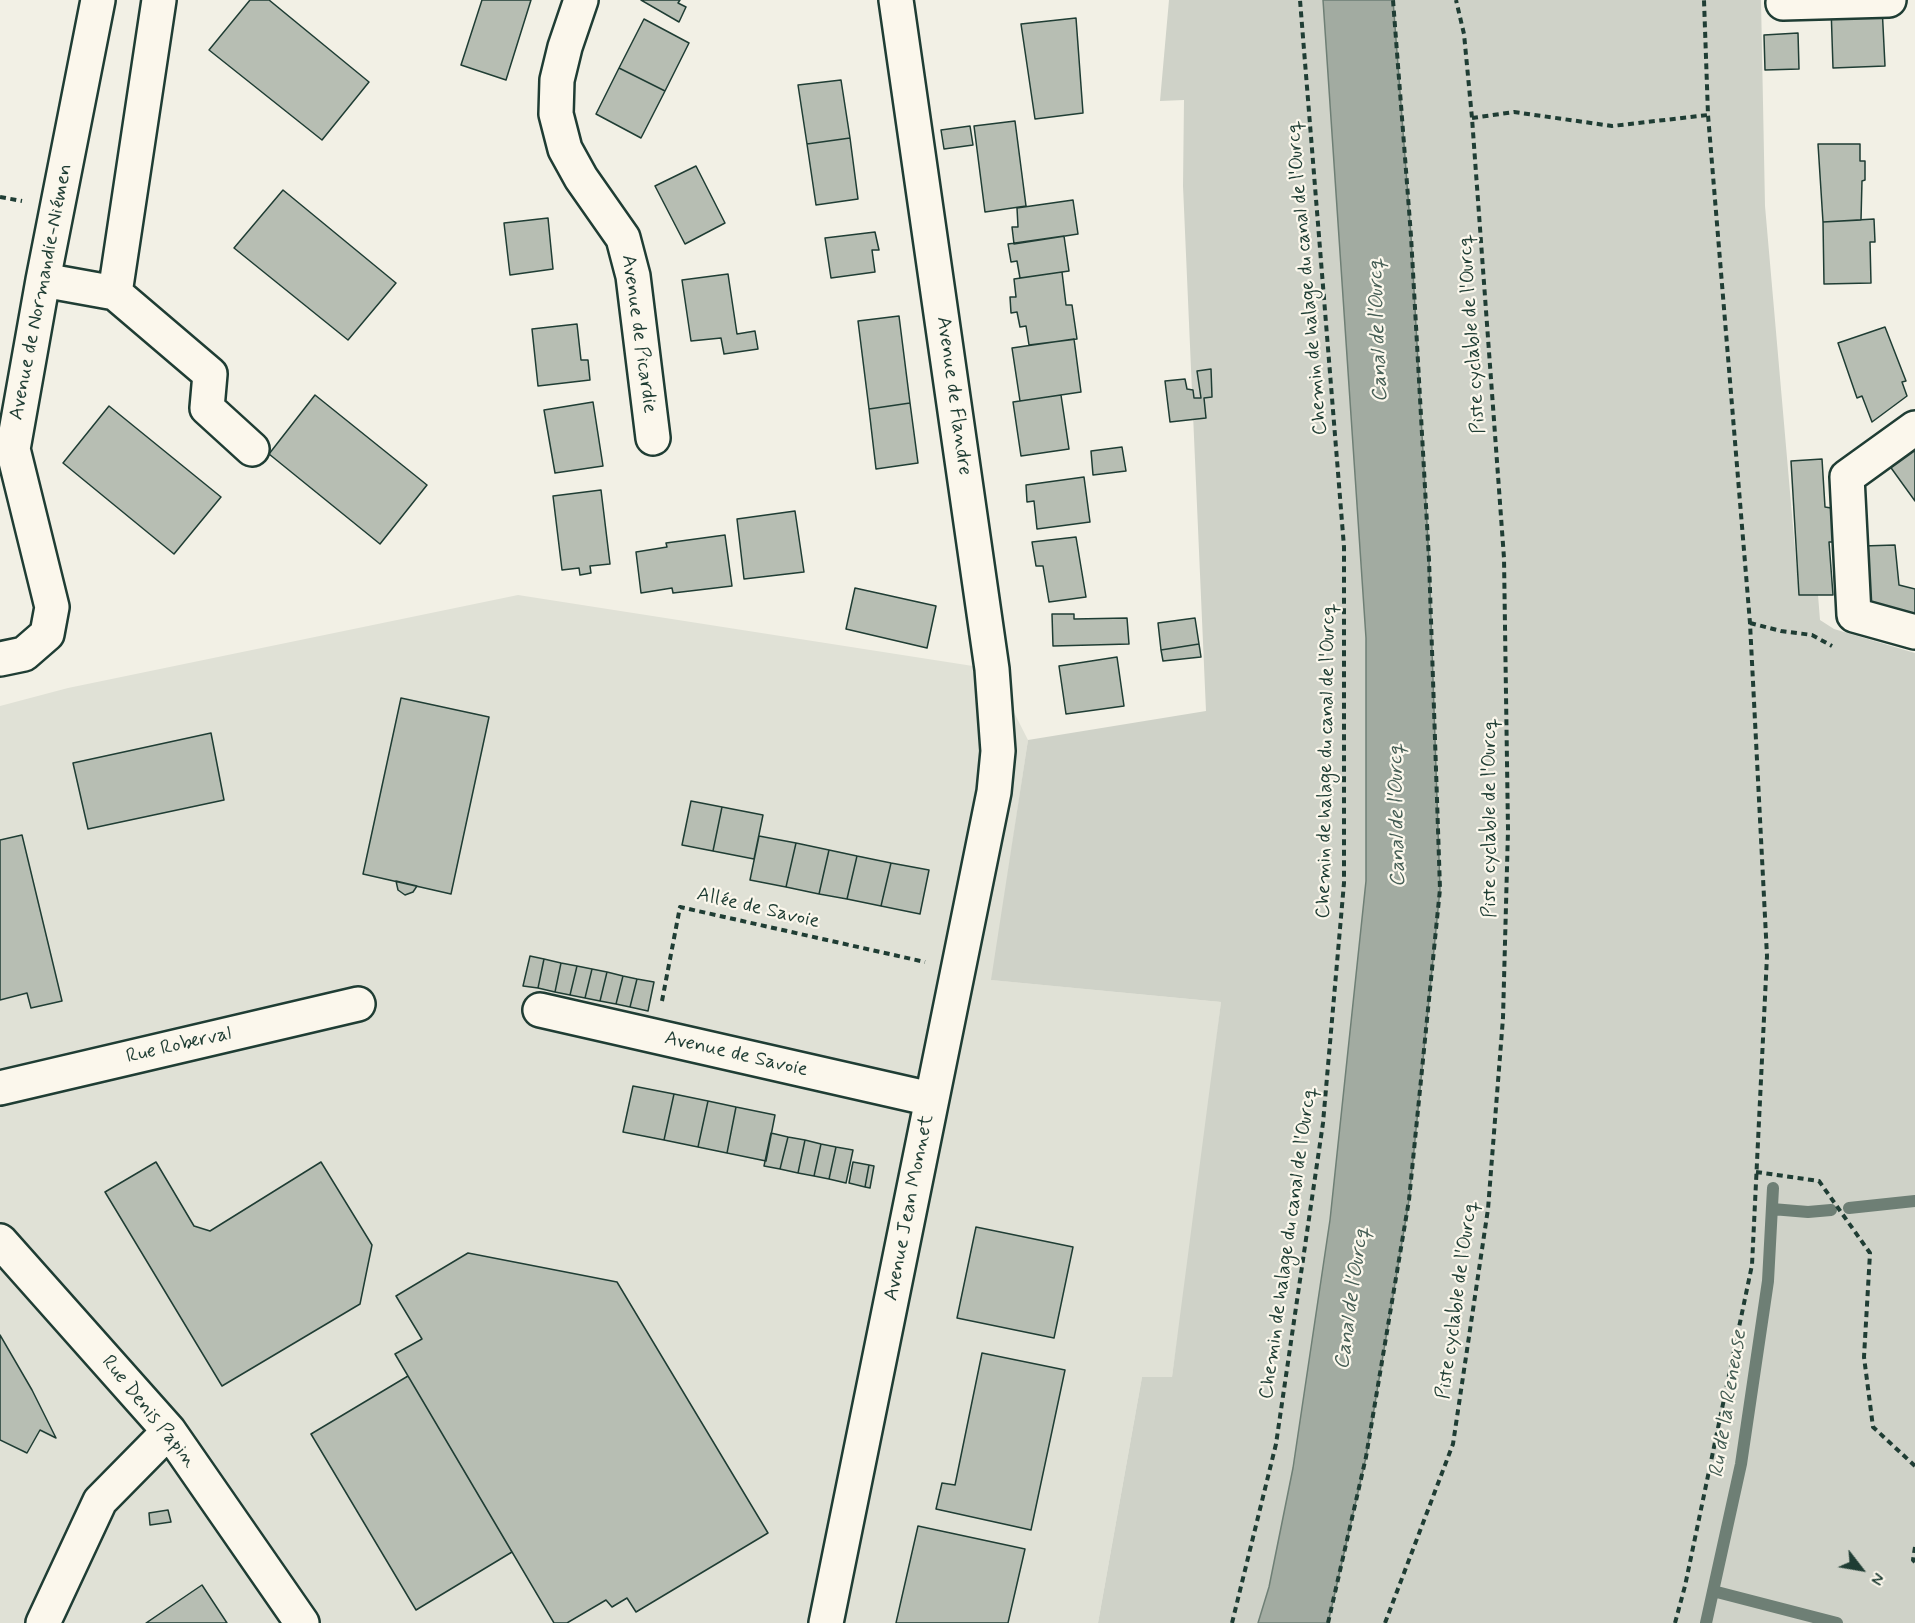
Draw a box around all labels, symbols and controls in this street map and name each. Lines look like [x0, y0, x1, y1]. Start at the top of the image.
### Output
street label: Chemin de halage du canal de l'Ourcq [1282, 120, 1334, 436]
street label: Avenue de Normandie-Niémen [5, 162, 79, 422]
street label: Piste cyclable de l'Ourcq [1454, 233, 1492, 435]
street label: Avenue de Picardie [615, 253, 661, 415]
water label: Canal de l'Ourcq [1364, 258, 1394, 402]
street label: Avenue de Flandre [930, 315, 976, 477]
street label: Chemin de halage du canal de l'Ourcq [1312, 603, 1342, 919]
street label: Piste cyclable de l'Ourcq [1479, 718, 1503, 918]
water label: Canal de l'Ourcq [1384, 743, 1412, 887]
street label: Allée de Savoie [694, 883, 822, 935]
street label: Rue Roberval [124, 1022, 234, 1070]
street label: Avenue de Savoie [662, 1027, 810, 1083]
street label: Chemin de halage du canal de l'Ourcq [1255, 1085, 1323, 1401]
street label: Avenue Jean Monnet [880, 1113, 940, 1303]
street label: Piste cyclable de l'Ourcq [1432, 1199, 1484, 1401]
water label: Canal de l'Ourcq [1330, 1225, 1376, 1371]
water label: Ru de la Reneuse [1705, 1328, 1753, 1480]
street label: Rue Denis Papin [95, 1351, 201, 1473]
north arrow [1831, 1539, 1891, 1599]
text: N [1865, 1569, 1889, 1589]

